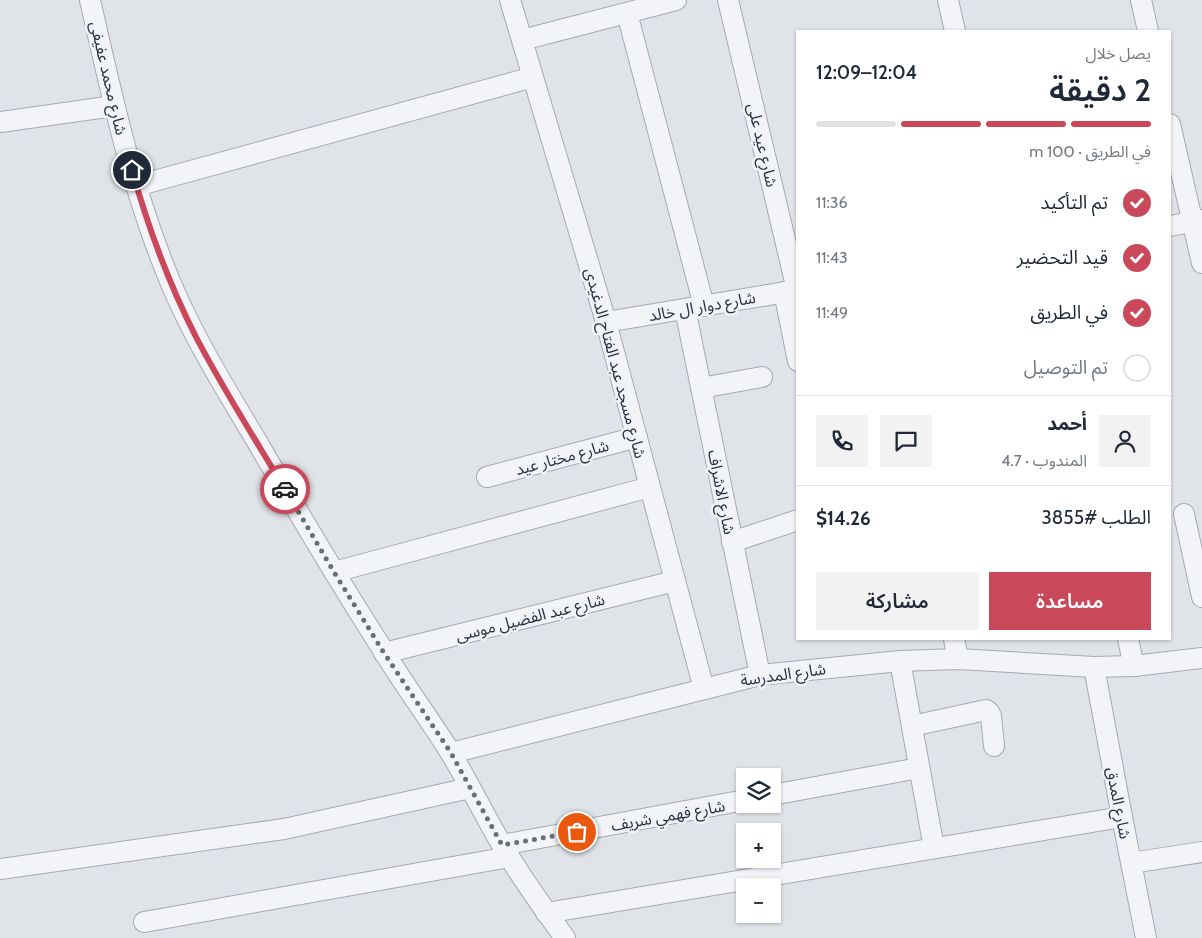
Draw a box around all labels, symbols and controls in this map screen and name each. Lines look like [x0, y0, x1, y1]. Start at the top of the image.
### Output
street label: شارع محمد عفيفى [83, 19, 131, 138]
text: يصل خلال [1086, 44, 1151, 63]
text: 12:04–12:09 [816, 61, 917, 84]
text: 2 دقيقة [1049, 70, 1151, 109]
street label: شارع عيد على [741, 101, 781, 190]
text: في الطريق · 100 m [1029, 142, 1151, 161]
pin [111, 149, 153, 191]
icon: home [118, 156, 146, 184]
icon: check [1123, 189, 1151, 217]
text: تم التأكيد [1040, 191, 1108, 214]
text: 11:36 [816, 193, 848, 212]
icon: check [1123, 244, 1151, 272]
text: قيد التحضير [1017, 246, 1108, 269]
text: 11:43 [816, 248, 848, 267]
street label: شارع مسجد عبد الفتاح الدغيدى [578, 266, 650, 461]
street label: شارع دوار ال خالد [647, 288, 758, 328]
icon: check [1123, 299, 1151, 327]
text: في الطريق [1030, 301, 1108, 324]
text: 11:49 [816, 303, 848, 322]
text: تم التوصيل [1024, 356, 1108, 379]
text: أحمد [1047, 412, 1087, 435]
button: phone [816, 415, 868, 467]
button: chat [880, 415, 932, 467]
button: person [1099, 415, 1151, 467]
street label: شارع مختار عيد [513, 436, 612, 482]
street label: شارع الاشراف [701, 448, 739, 537]
text: المندوب · 4.7 [1001, 451, 1087, 470]
courier [260, 464, 310, 514]
icon: car [271, 475, 299, 503]
text: الطلب #3855 [1042, 506, 1151, 529]
text: $14.26 [816, 507, 871, 530]
button: مشاركة [816, 572, 979, 630]
button: مساعدة [989, 572, 1151, 630]
street label: شارع عبد الفضيل موسى [454, 590, 607, 648]
street label: شارع المدرسة [739, 659, 828, 693]
street label: شارع المدق [1099, 765, 1135, 841]
map controls [736, 768, 781, 923]
button: layers [736, 768, 781, 813]
street label: شارع فهمي شريف [610, 796, 727, 838]
pin [556, 811, 598, 853]
icon: bag [563, 818, 591, 846]
button: + [736, 823, 781, 868]
button: − [736, 878, 781, 923]

